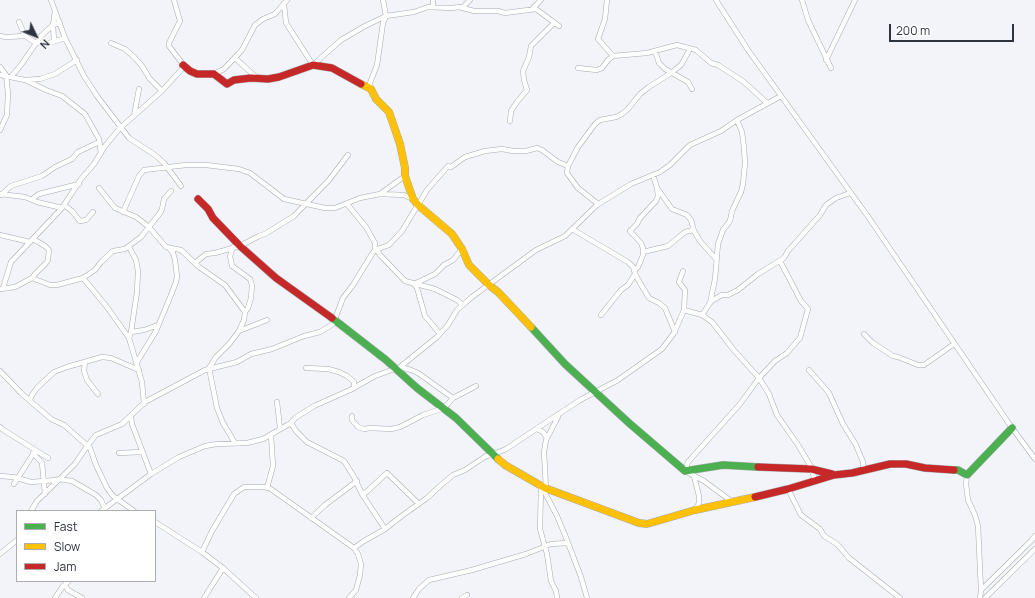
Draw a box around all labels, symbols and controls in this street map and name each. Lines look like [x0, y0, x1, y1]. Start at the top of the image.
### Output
north arrow [16, 16, 56, 56]
scale bar [891, 16, 1016, 42]
text: 200 m [896, 22, 930, 39]
text: N [37, 37, 53, 53]
legend [16, 510, 156, 582]
text: Fast [54, 518, 78, 535]
text: Slow [54, 538, 80, 555]
text: Jam [54, 558, 76, 575]

